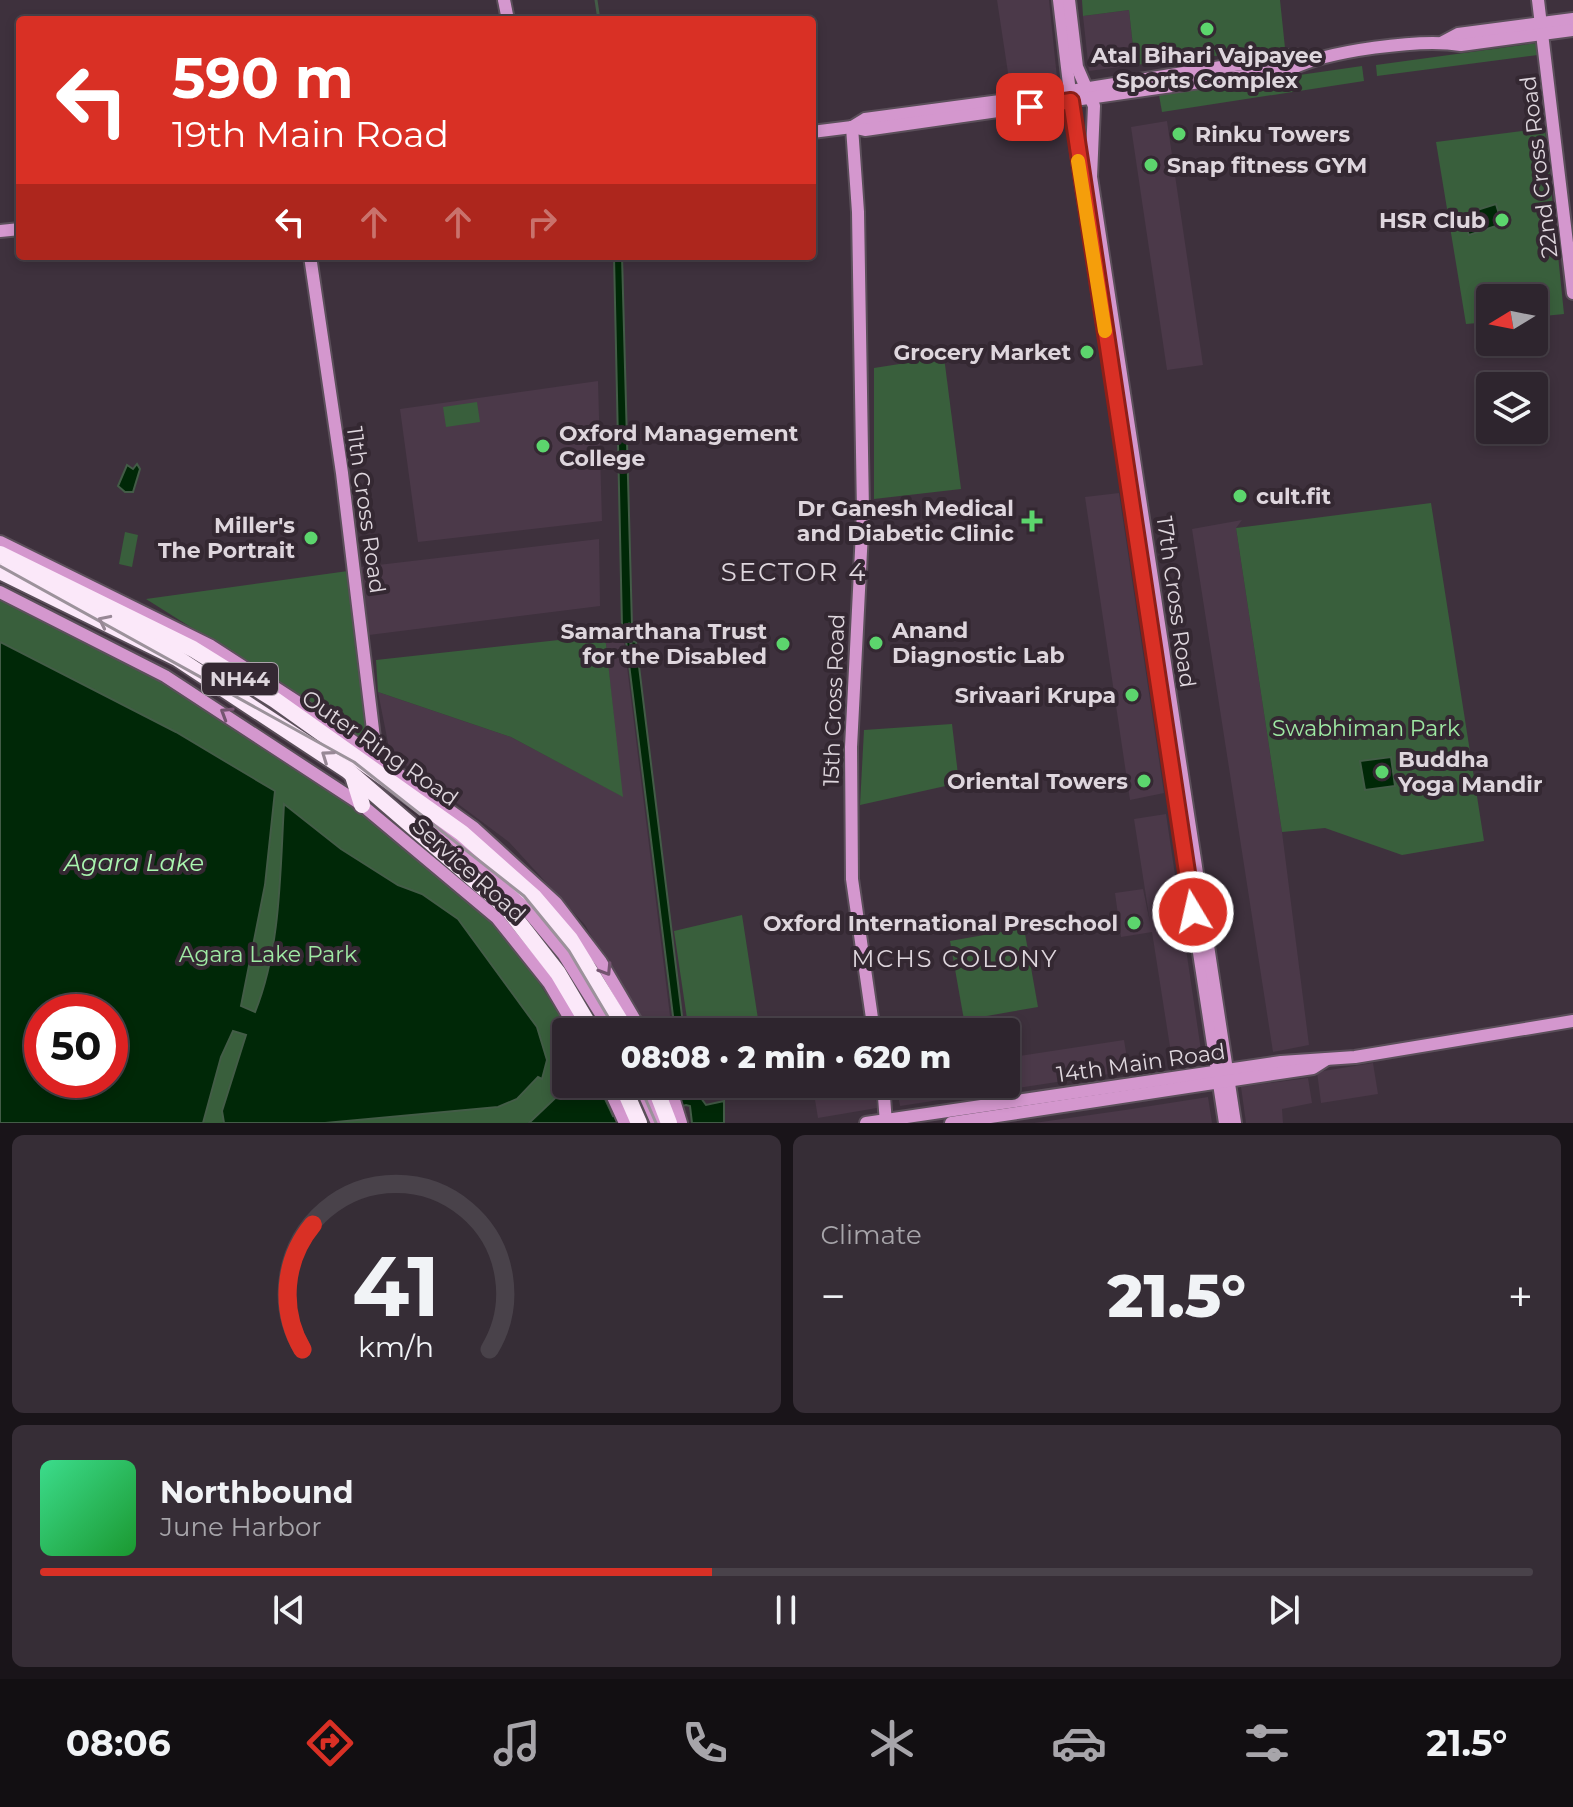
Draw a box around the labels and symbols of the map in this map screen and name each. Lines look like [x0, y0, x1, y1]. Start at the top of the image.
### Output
marker: Atal Bihari Vajpayee Sports Complex [1198, 20, 1216, 38]
place label: Atal Bihari Vajpayee Sports Complex [1090, 42, 1323, 94]
pin [996, 73, 1064, 141]
street label: 22nd Cross Road [1514, 74, 1564, 260]
place label: Rinku Towers [1195, 121, 1351, 148]
marker: Rinku Towers [1170, 125, 1188, 143]
place label: Snap fitness GYM [1167, 152, 1367, 179]
marker: Snap fitness GYM [1142, 156, 1160, 174]
place label: HSR Club [1379, 207, 1486, 234]
marker: HSR Club [1493, 211, 1511, 229]
north arrow [1476, 284, 1548, 356]
place label: Grocery Market [893, 339, 1071, 366]
marker: Grocery Market [1078, 343, 1096, 361]
place label: Oxford Management College [559, 420, 799, 472]
street label: 11th Cross Road [341, 425, 391, 595]
marker: Oxford Management College [534, 437, 552, 455]
place label: cult.fit [1256, 483, 1331, 510]
marker: cult.fit [1231, 487, 1249, 505]
place label: Dr Ganesh Medical and Diabetic Clinic [797, 495, 1014, 547]
marker: Dr Ganesh Medical and Diabetic Clinic [1021, 510, 1043, 532]
place label: Miller's The Portrait [158, 512, 295, 564]
street label: 17th Cross Road [1151, 515, 1201, 689]
marker: Miller's The Portrait [302, 529, 320, 547]
district label: SECTOR 4 [721, 556, 867, 588]
street label: 15th Cross Road [817, 613, 851, 787]
one-way arrow [98, 616, 113, 631]
place label: Anand Diagnostic Lab [891, 617, 1065, 669]
place label: Samarthana Trust for the Disabled [560, 618, 767, 670]
marker: Anand Diagnostic Lab [867, 634, 885, 652]
marker: Samarthana Trust for the Disabled [774, 635, 792, 653]
road number: NH44 [202, 663, 278, 695]
place label: Srivaari Krupa [955, 682, 1116, 709]
street label: Outer Ring Road [297, 684, 463, 812]
marker: Srivaari Krupa [1123, 686, 1141, 704]
one-way arrow [220, 708, 235, 723]
park label: Swabhiman Park [1272, 715, 1461, 742]
place label: Buddha Yoga Mandir [1397, 746, 1542, 798]
one-way arrow [321, 750, 335, 765]
marker: Buddha Yoga Mandir [1373, 763, 1391, 781]
place label: Oriental Towers [947, 768, 1128, 795]
marker: Oriental Towers [1135, 772, 1153, 790]
street label: Service Road [407, 812, 531, 928]
water label: Agara Lake [62, 848, 204, 877]
position arrow [1151, 870, 1235, 954]
place label: Oxford International Preschool [763, 910, 1118, 937]
marker: Oxford International Preschool [1125, 914, 1143, 932]
park label: Agara Lake Park [179, 941, 358, 968]
district label: MCHS COLONY [851, 944, 1059, 973]
one-way arrow [596, 961, 612, 976]
speed limit sign: 50 [24, 994, 128, 1098]
street label: 14th Main Road [1055, 1038, 1227, 1088]

